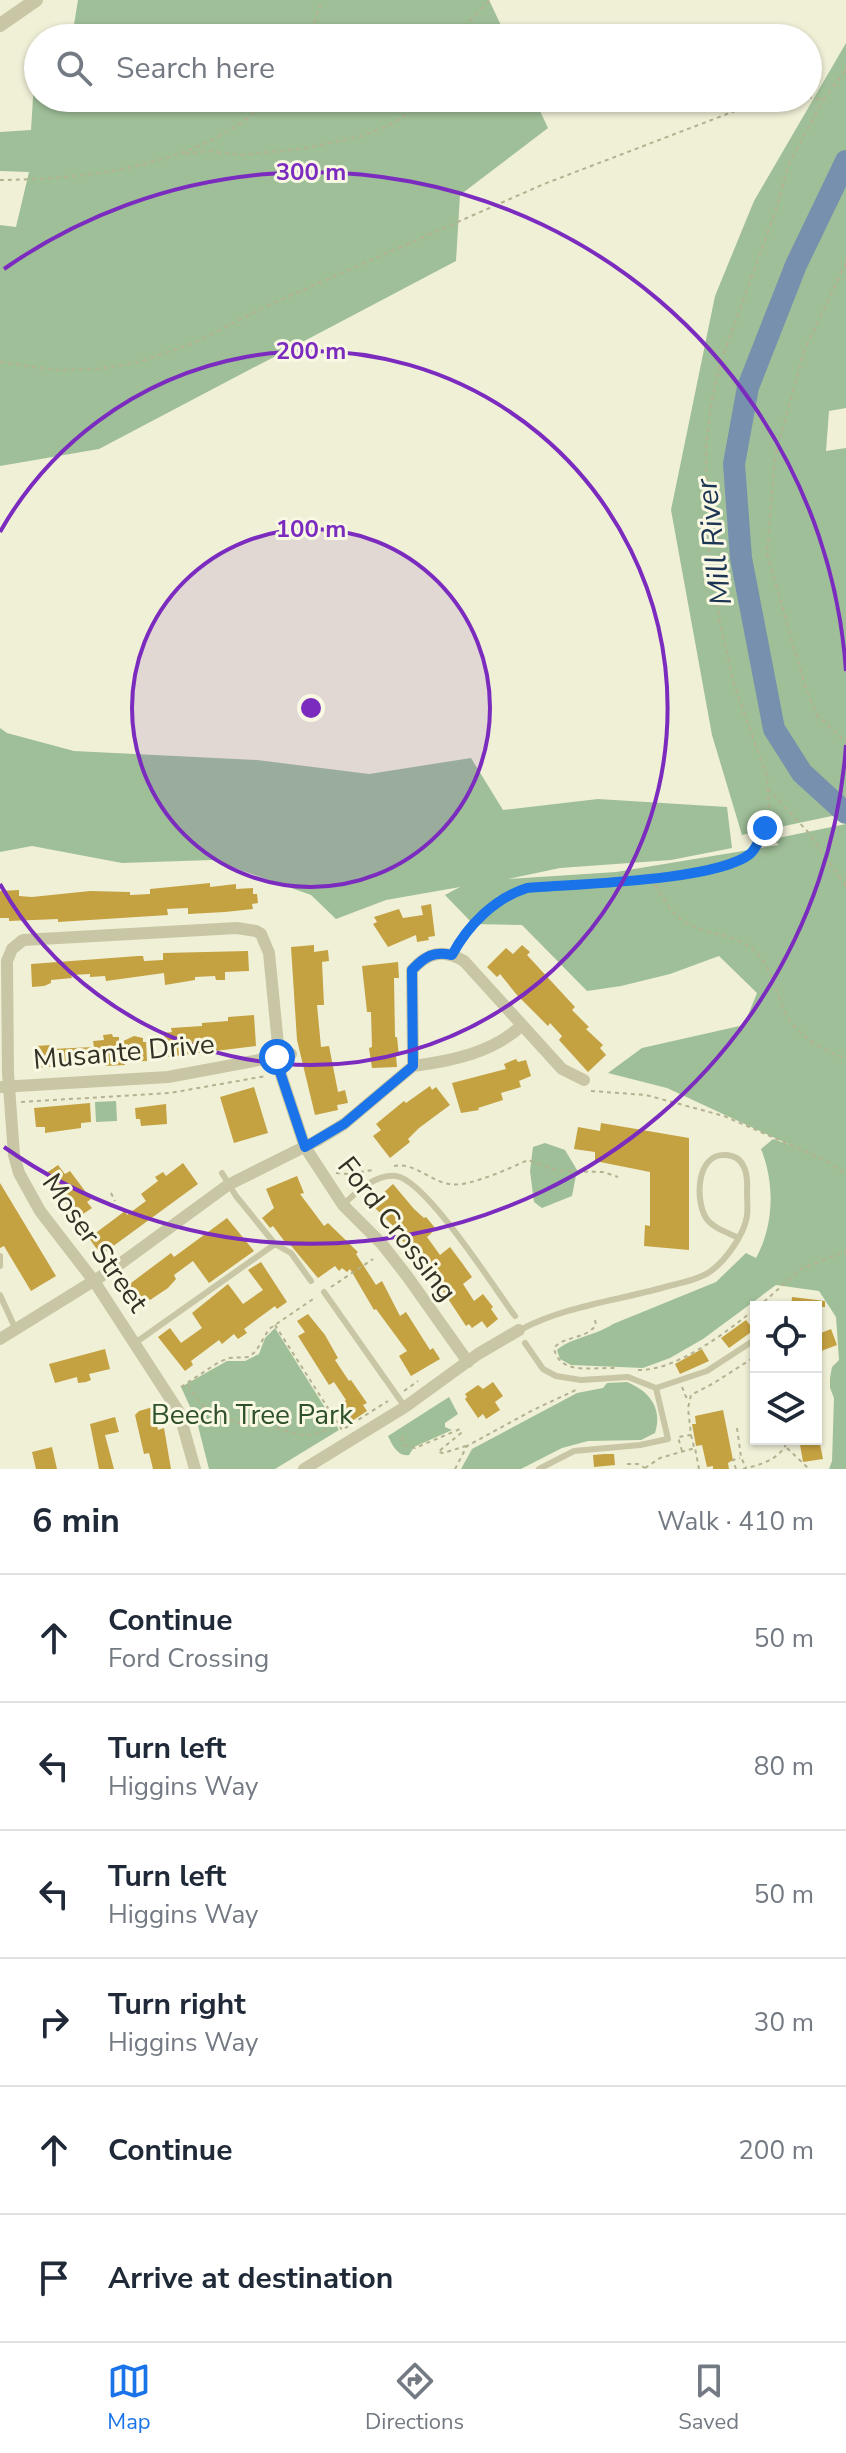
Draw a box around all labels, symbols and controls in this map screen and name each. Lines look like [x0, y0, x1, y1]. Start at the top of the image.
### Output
search box [24, 24, 822, 112]
icon: search [52, 46, 96, 90]
text: Search here [116, 48, 275, 89]
text: 300 m [276, 156, 346, 188]
text: 200 m [276, 335, 346, 367]
water label: Mill River [686, 475, 742, 608]
text: 100 m [276, 513, 346, 545]
centre of rings [297, 694, 325, 722]
route end [747, 810, 783, 846]
street label: Musante Drive [32, 1025, 216, 1079]
route start [259, 1039, 295, 1075]
street label: Ford Crossing [329, 1149, 465, 1309]
street label: Moser Street [33, 1166, 157, 1320]
map controls [750, 1301, 822, 1445]
button: locate [750, 1301, 822, 1373]
button: layers [750, 1373, 822, 1445]
park label: Beech Tree Park [151, 1396, 354, 1434]
text: 6 min [32, 1498, 120, 1544]
text: Walk · 410 m [657, 1504, 814, 1539]
text: Continue [108, 1600, 233, 1641]
icon: ahead [32, 1616, 76, 1660]
text: 50 m [754, 1621, 814, 1656]
text: Ford Crossing [108, 1641, 269, 1676]
text: Turn left [108, 1728, 226, 1769]
icon: left [32, 1744, 76, 1788]
text: 80 m [754, 1749, 814, 1784]
text: Higgins Way [108, 1769, 258, 1804]
text: Turn left [108, 1856, 226, 1897]
icon: left [32, 1872, 76, 1916]
text: 50 m [754, 1877, 814, 1912]
text: Higgins Way [108, 1897, 258, 1932]
text: Turn right [108, 1984, 246, 2025]
icon: right [32, 2000, 76, 2044]
text: 30 m [754, 2005, 814, 2040]
text: Higgins Way [108, 2025, 258, 2060]
icon: ahead [32, 2128, 76, 2172]
text: Continue [108, 2130, 233, 2171]
text: 200 m [738, 2133, 814, 2168]
icon: arrive [32, 2256, 76, 2300]
text: Arrive at destination [108, 2258, 393, 2299]
tab: Map [107, 2359, 151, 2437]
tab: Directions [365, 2359, 464, 2437]
tab: Saved [678, 2359, 739, 2437]

